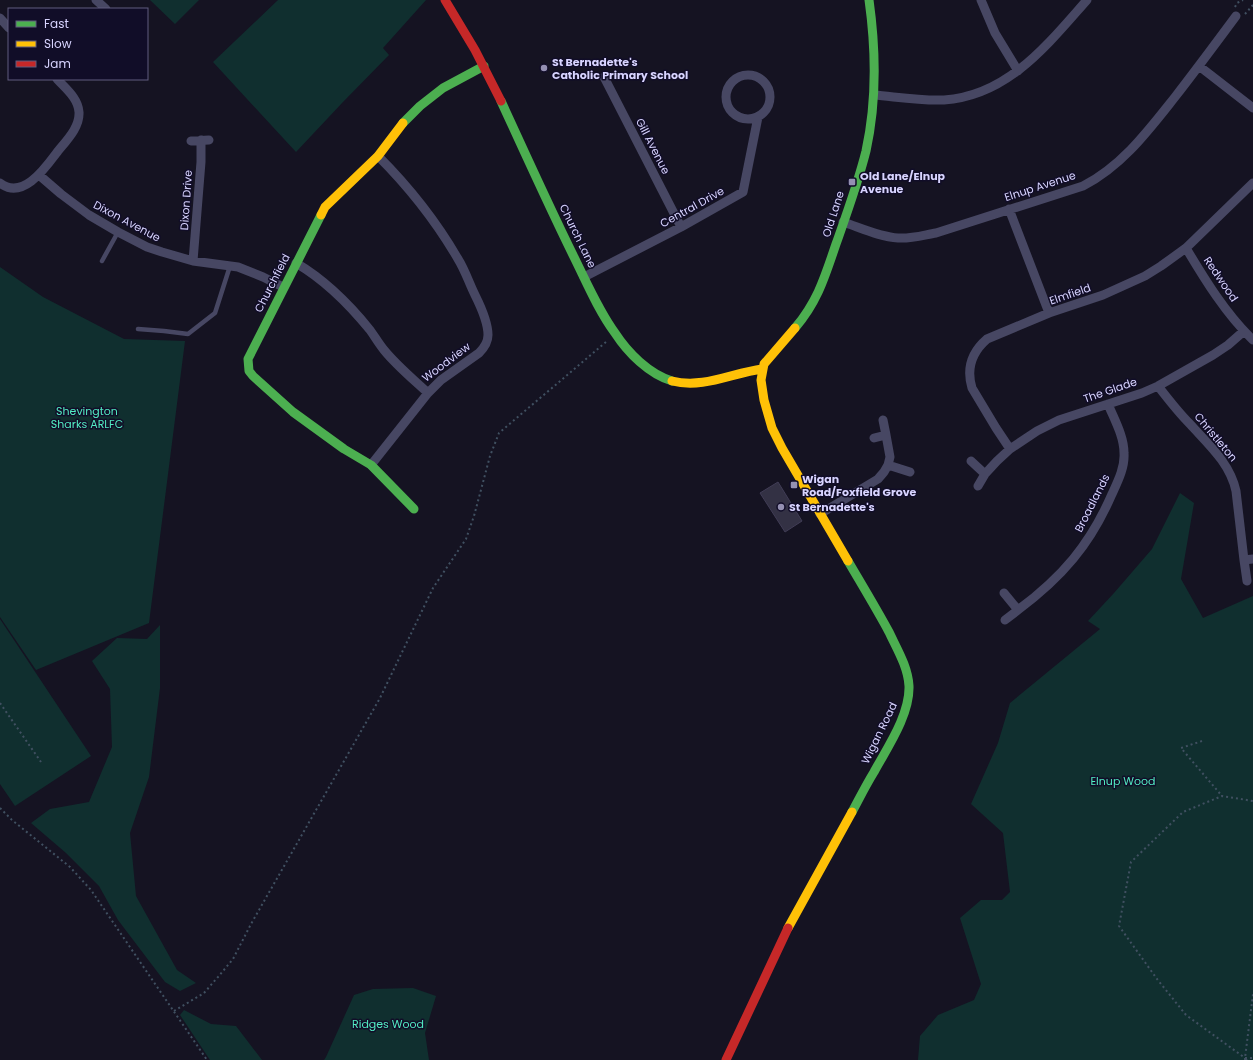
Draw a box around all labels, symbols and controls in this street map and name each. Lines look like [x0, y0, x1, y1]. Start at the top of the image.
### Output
legend [8, 8, 148, 80]
text: Fast [44, 15, 69, 32]
text: Slow [44, 35, 72, 52]
place label: St Bernadette's Catholic Primary School [552, 54, 688, 83]
text: Jam [44, 55, 71, 72]
marker: St Bernadette's Catholic Primary School [539, 63, 549, 73]
street label: Gill Avenue [632, 115, 674, 177]
street label: Elnup Avenue [1002, 167, 1078, 205]
place label: Old Lane/Elnup Avenue [860, 168, 946, 197]
street label: Dixon Drive [176, 169, 196, 231]
marker: Old Lane/Elnup Avenue [847, 177, 857, 187]
street label: Central Drive [657, 183, 727, 231]
street label: Old Lane [818, 189, 848, 239]
street label: Dixon Avenue [91, 197, 164, 246]
street label: Church Lane [556, 201, 600, 271]
street label: Churchfield [250, 251, 294, 315]
street label: Redwood [1200, 253, 1242, 305]
street label: Elmfield [1047, 279, 1093, 309]
street label: Woodview [418, 338, 474, 386]
street label: The Glade [1081, 373, 1139, 407]
park label: Shevington Sharks ARLFC [51, 403, 123, 432]
street label: Christleton [1191, 409, 1241, 465]
place label: Wigan Road/Foxfield Grove [802, 471, 917, 500]
street label: Broadlands [1071, 471, 1114, 535]
marker: Wigan Road/Foxfield Grove [789, 480, 799, 490]
place label: St Bernadette's [789, 499, 875, 515]
marker: St Bernadette's [776, 502, 786, 512]
street label: Wigan Road [857, 699, 901, 767]
park label: Elnup Wood [1090, 773, 1156, 789]
park label: Ridges Wood [352, 1016, 424, 1032]

